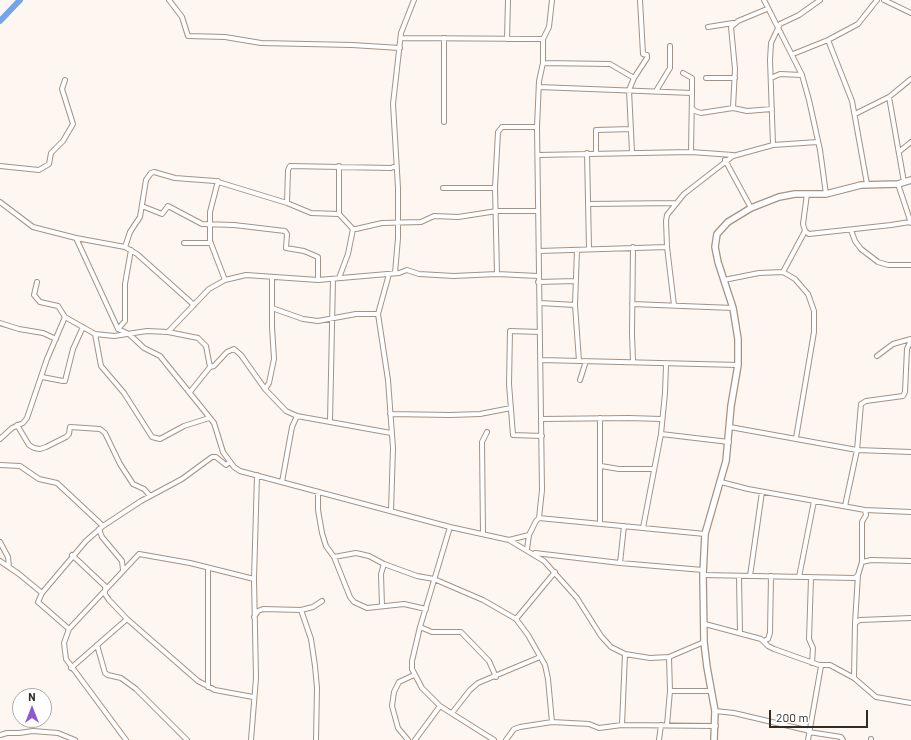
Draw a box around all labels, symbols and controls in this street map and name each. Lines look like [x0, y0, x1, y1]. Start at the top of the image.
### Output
north arrow [12, 688, 52, 728]
text: N [28, 690, 36, 703]
scale bar [771, 702, 870, 728]
text: 200 m [776, 710, 808, 724]

